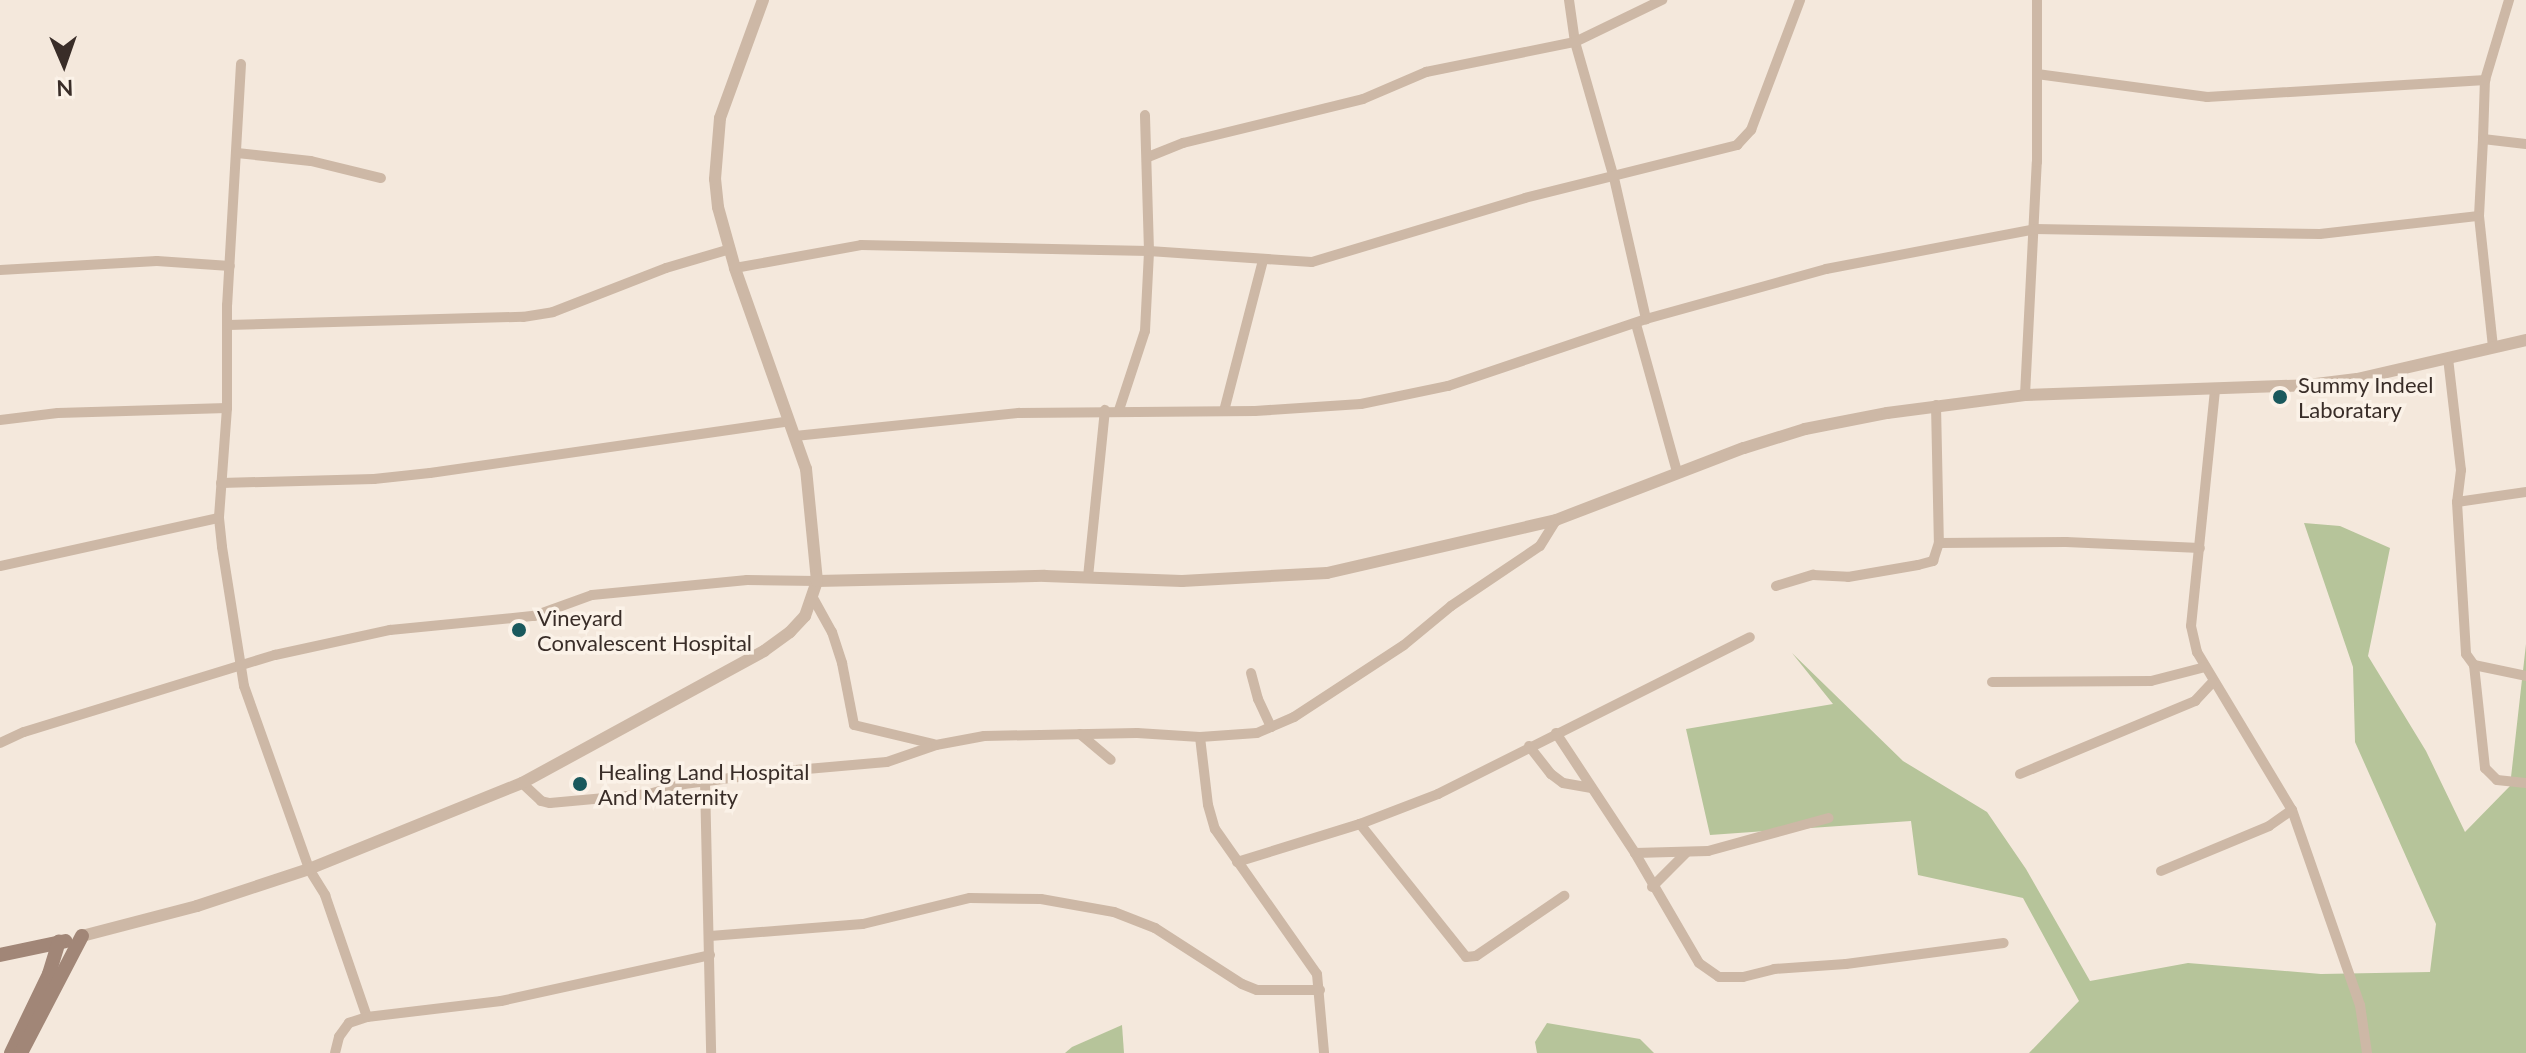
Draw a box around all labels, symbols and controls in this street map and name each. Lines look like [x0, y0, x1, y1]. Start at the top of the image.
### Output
north arrow [24, 24, 104, 104]
text: N [56, 75, 74, 102]
place label: Summy Indeel Laboratary [2298, 371, 2434, 422]
marker: Summy Indeel Laboratary [2269, 386, 2291, 408]
place label: Vineyard Convalescent Hospital [537, 604, 752, 656]
marker: Vineyard Convalescent Hospital [508, 619, 530, 641]
place label: Healing Land Hospital And Maternity [598, 758, 809, 810]
marker: Healing Land Hospital And Maternity [569, 773, 591, 795]

